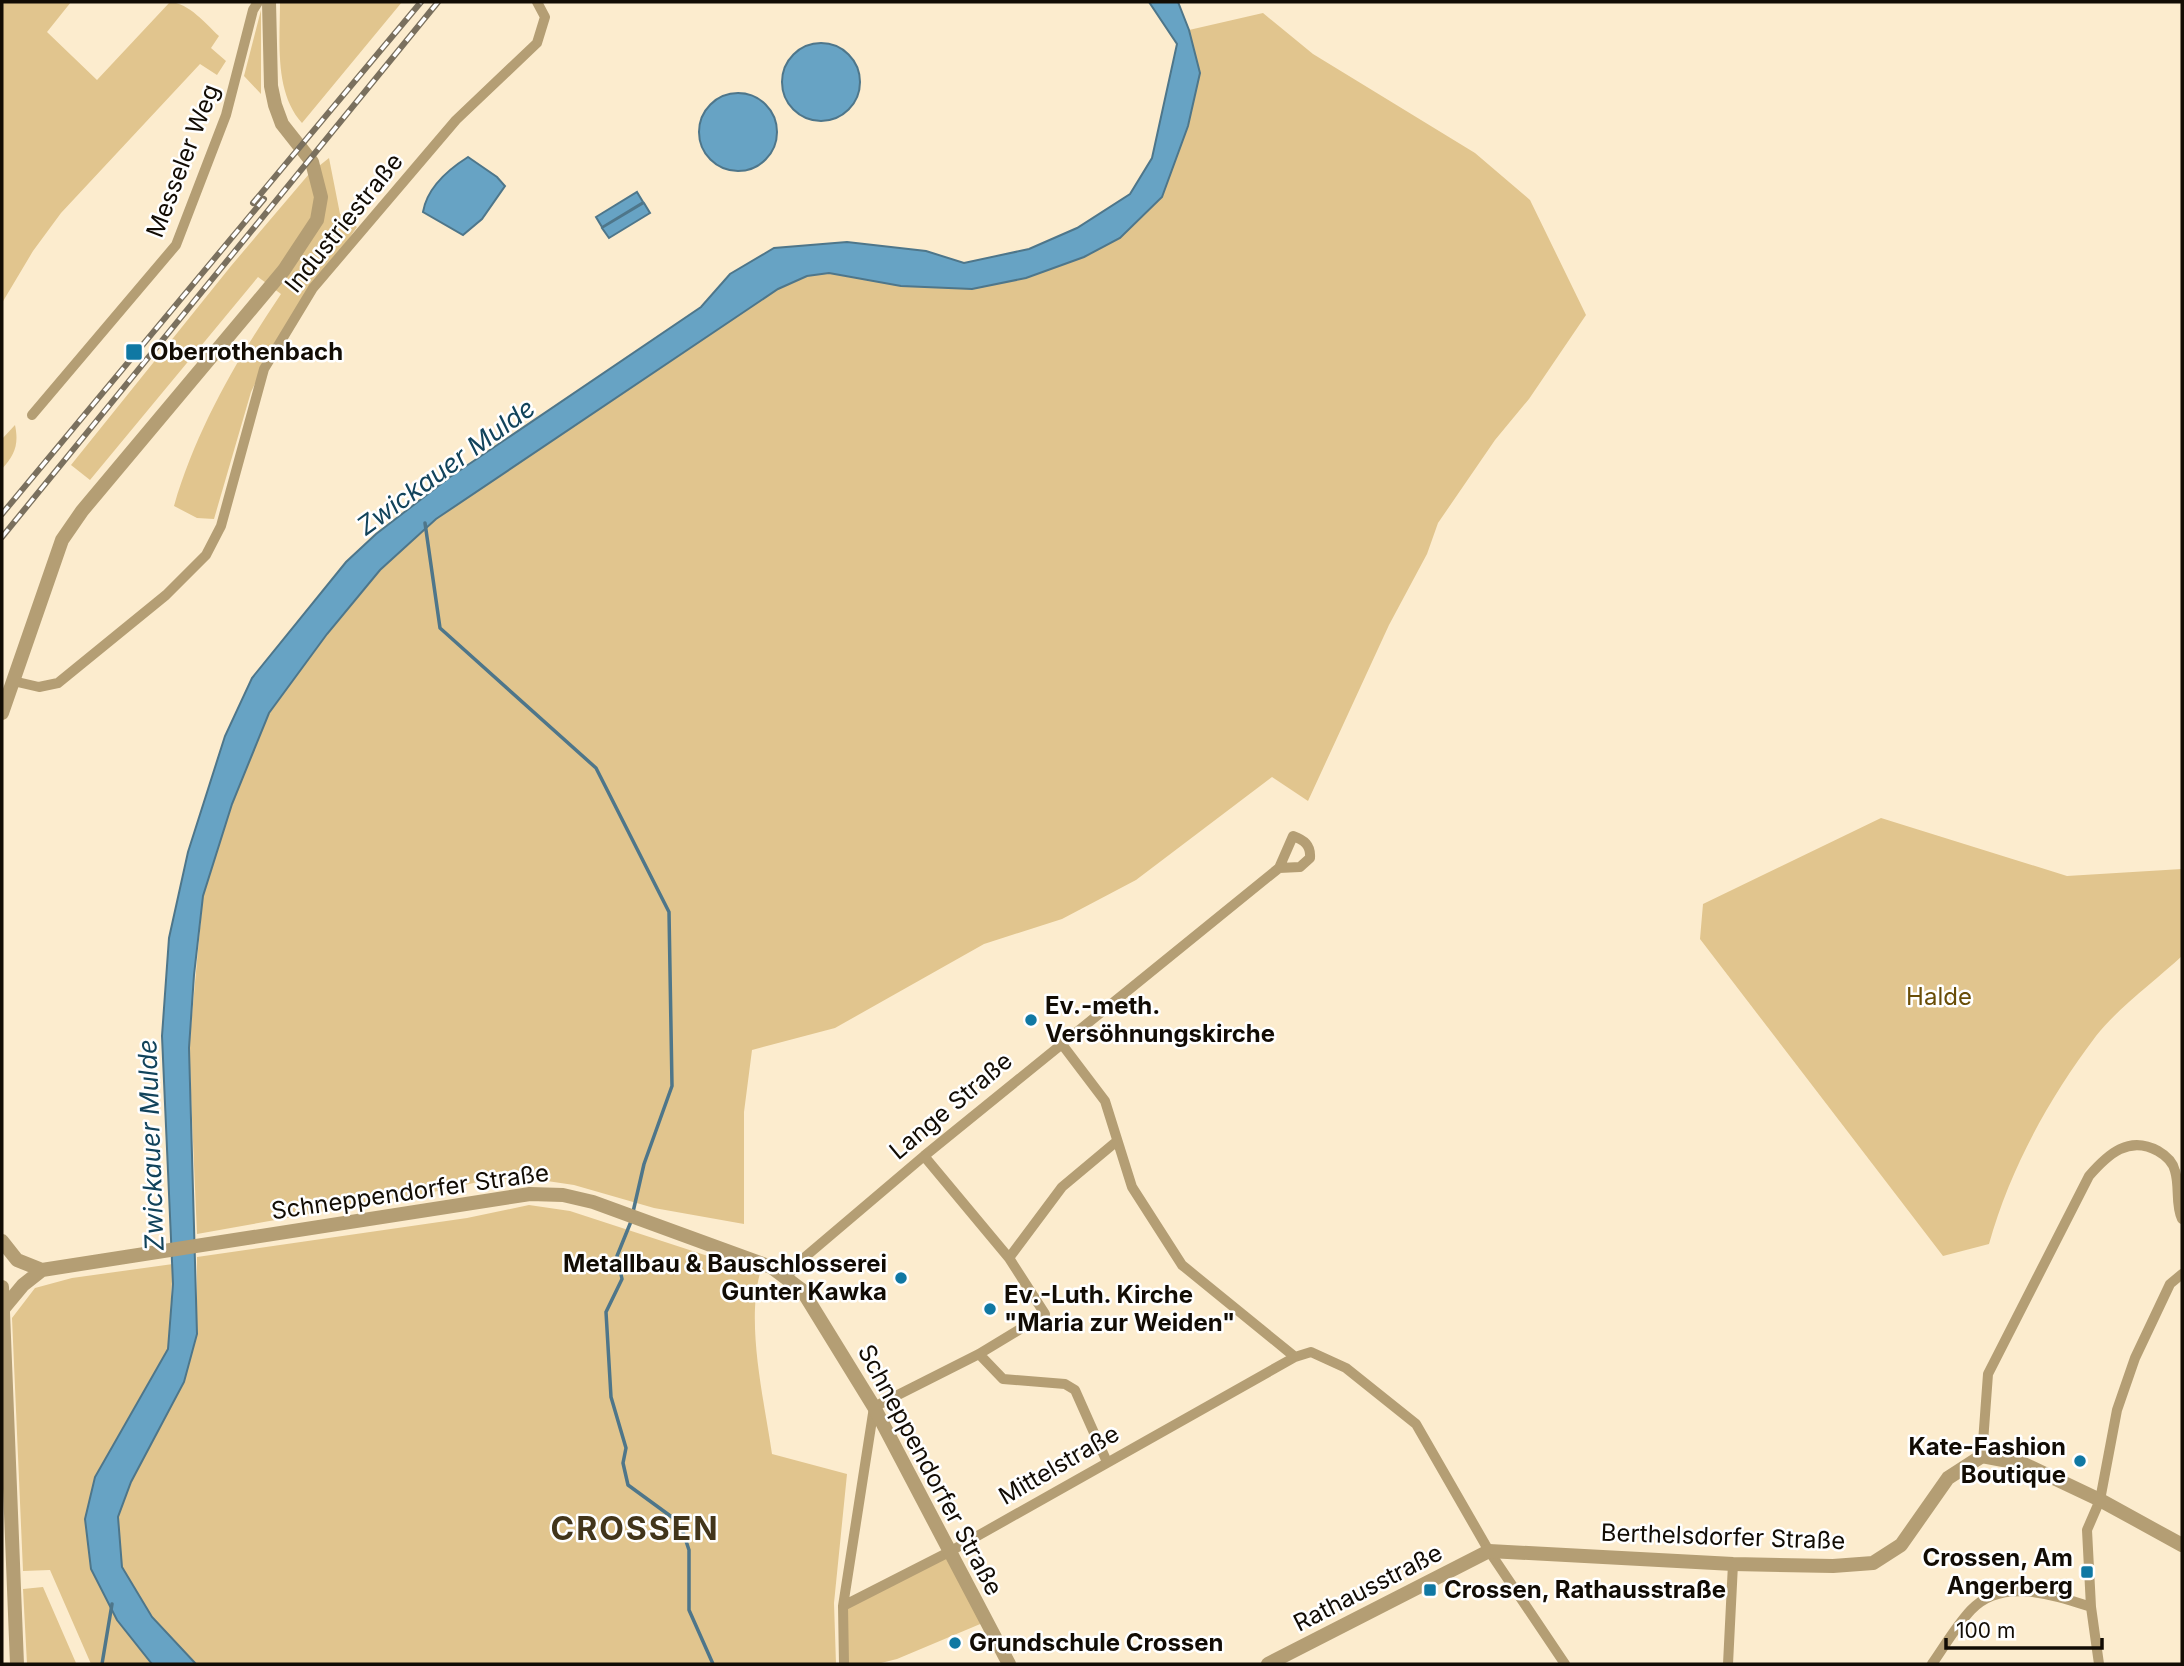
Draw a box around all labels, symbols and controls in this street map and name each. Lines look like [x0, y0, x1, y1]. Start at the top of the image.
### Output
street label: Messeler Weg [140, 80, 225, 242]
street label: Industriestraße [279, 147, 409, 298]
place label: Oberrothenbach [150, 337, 343, 366]
marker: Oberrothenbach [124, 342, 144, 362]
water label: Zwickauer Mulde [351, 392, 541, 541]
park label: Halde [1906, 982, 1972, 1011]
place label: Ev.-meth. Versöhnungskirche [1045, 991, 1275, 1048]
marker: Ev.-meth. Versöhnungskirche [1023, 1012, 1039, 1028]
water label: Zwickauer Mulde [131, 1039, 170, 1252]
street label: Lange Straße [883, 1046, 1018, 1165]
street label: Schneppendorfer Straße [269, 1158, 551, 1225]
place label: Metallbau & Bauschlosserei Gunter Kawka [563, 1249, 887, 1306]
marker: Metallbau & Bauschlosserei Gunter Kawka [893, 1270, 909, 1286]
place label: Ev.-Luth. Kirche "Maria zur Weiden" [1004, 1280, 1235, 1337]
marker: Ev.-Luth. Kirche "Maria zur Weiden" [982, 1301, 998, 1317]
street label: Schneppendorfer Straße [852, 1339, 1009, 1600]
street label: Mittelstraße [993, 1419, 1124, 1511]
place label: Kate-Fashion Boutique [1909, 1432, 2066, 1489]
marker: Kate-Fashion Boutique [2072, 1453, 2088, 1469]
district label: CROSSEN [550, 1509, 720, 1548]
street label: Berthelsdorfer Straße [1600, 1518, 1846, 1555]
street label: Rathausstraße [1289, 1538, 1447, 1637]
place label: Crossen, Am Angerberg [1922, 1543, 2073, 1600]
marker: Crossen, Am Angerberg [2079, 1564, 2095, 1580]
place label: Crossen, Rathausstraße [1444, 1575, 1726, 1604]
marker: Crossen, Rathausstraße [1422, 1582, 1438, 1598]
scale bar [1946, 1606, 2102, 1650]
text: 100 m [1956, 1618, 2015, 1643]
place label: Grundschule Crossen [969, 1628, 1224, 1657]
marker: Grundschule Crossen [947, 1635, 963, 1651]

